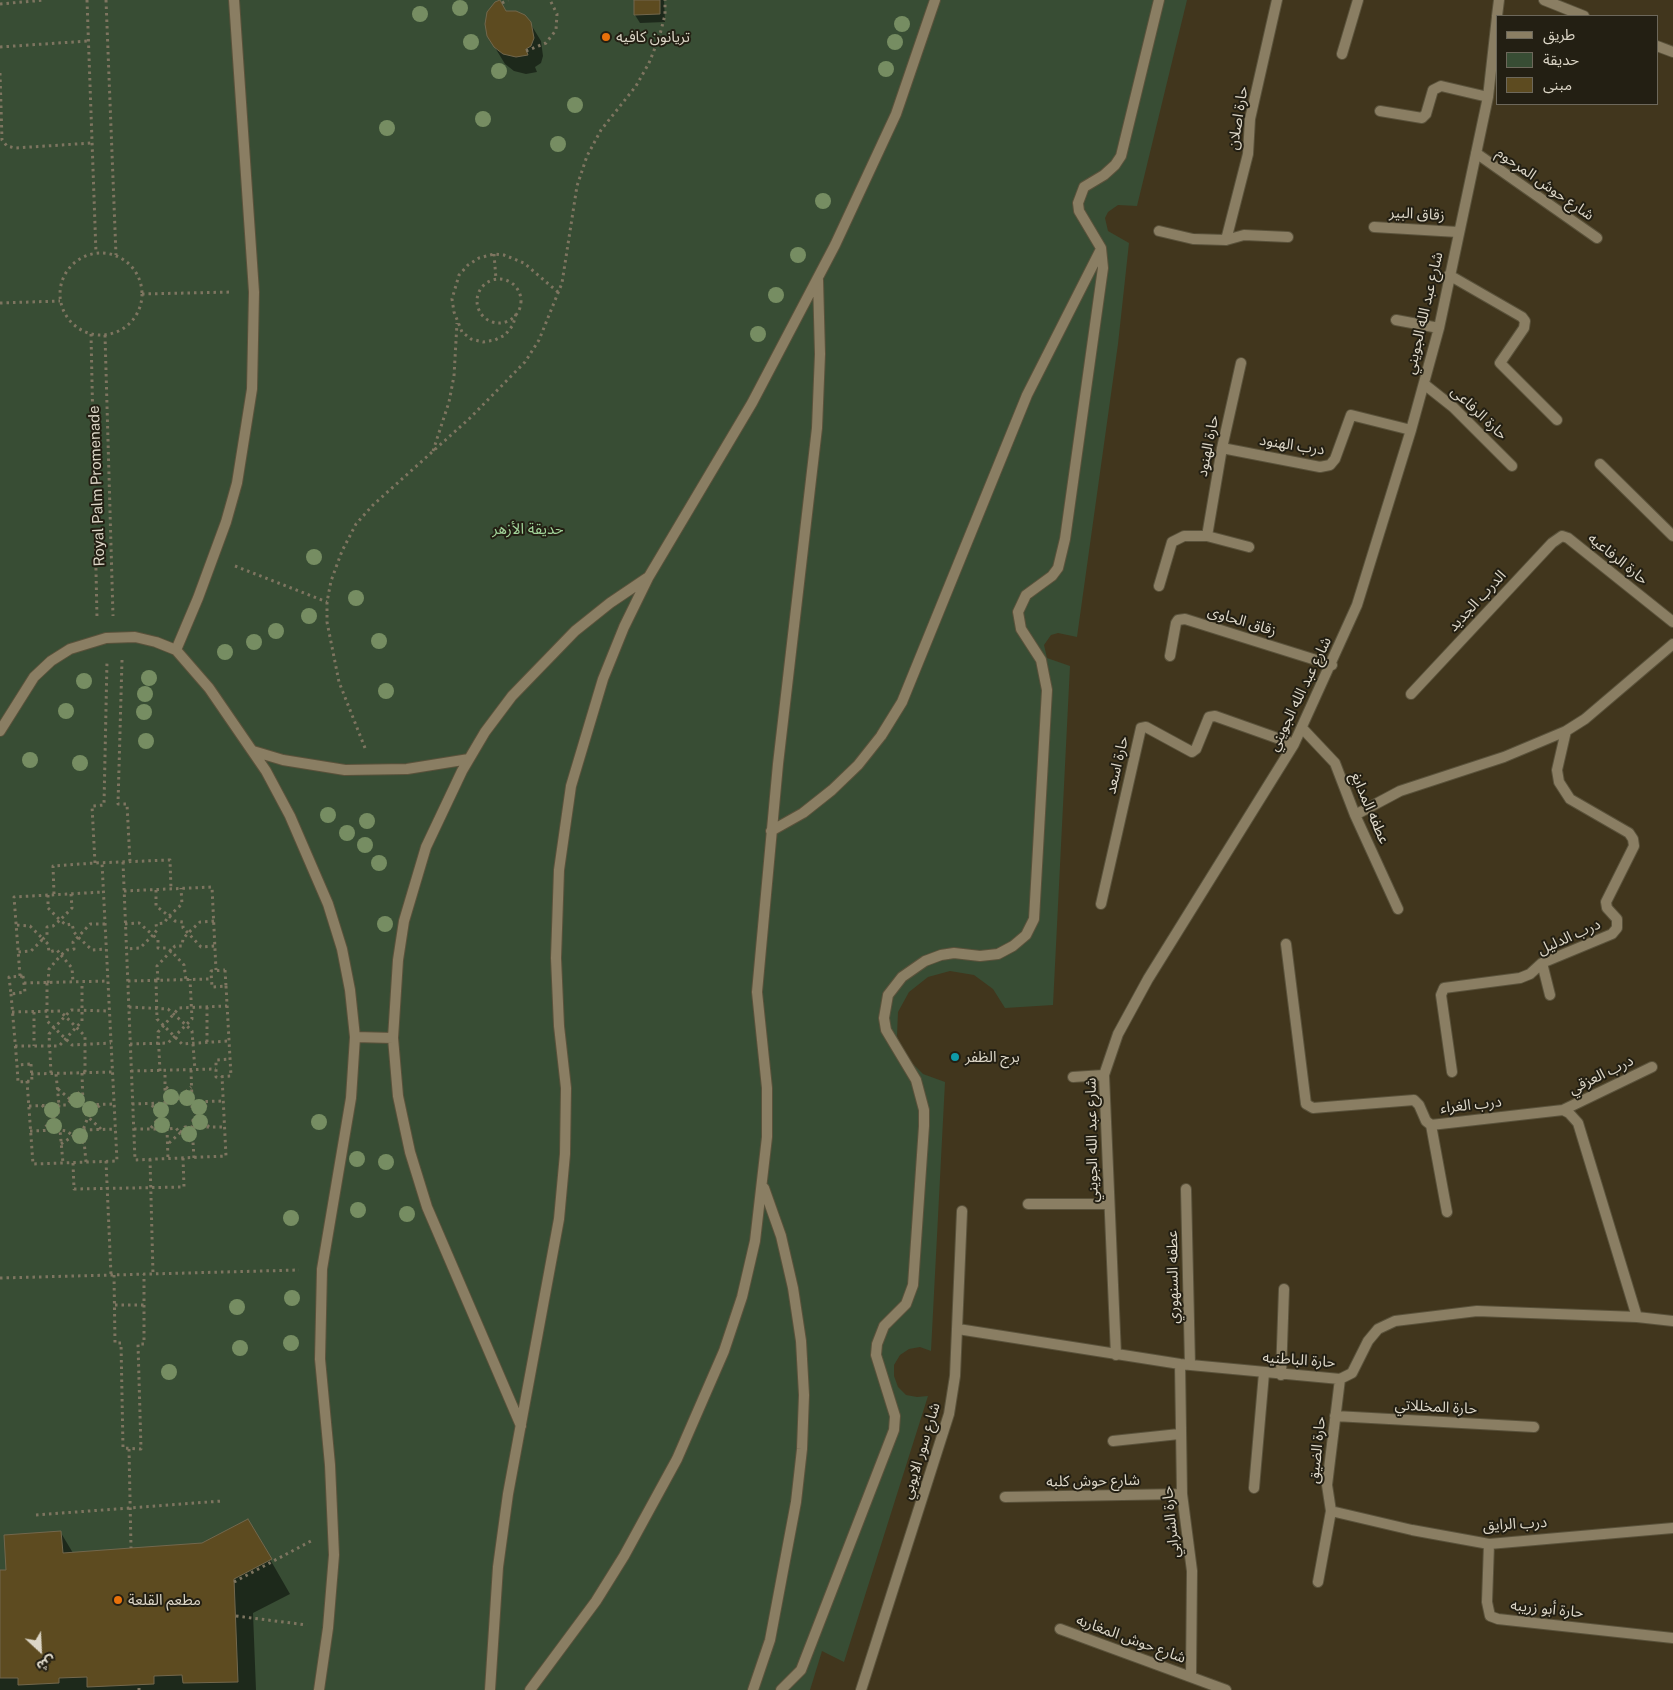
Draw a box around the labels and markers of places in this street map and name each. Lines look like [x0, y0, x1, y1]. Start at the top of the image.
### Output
place label: تريانون كافيه [616, 28, 690, 46]
marker: تريانون كافيه [600, 31, 612, 43]
place label: برج الظفر [965, 1048, 1020, 1066]
marker: برج الظفر [949, 1051, 961, 1063]
place label: مطعم القلعة [128, 1591, 201, 1609]
marker: مطعم القلعة [112, 1594, 124, 1606]

